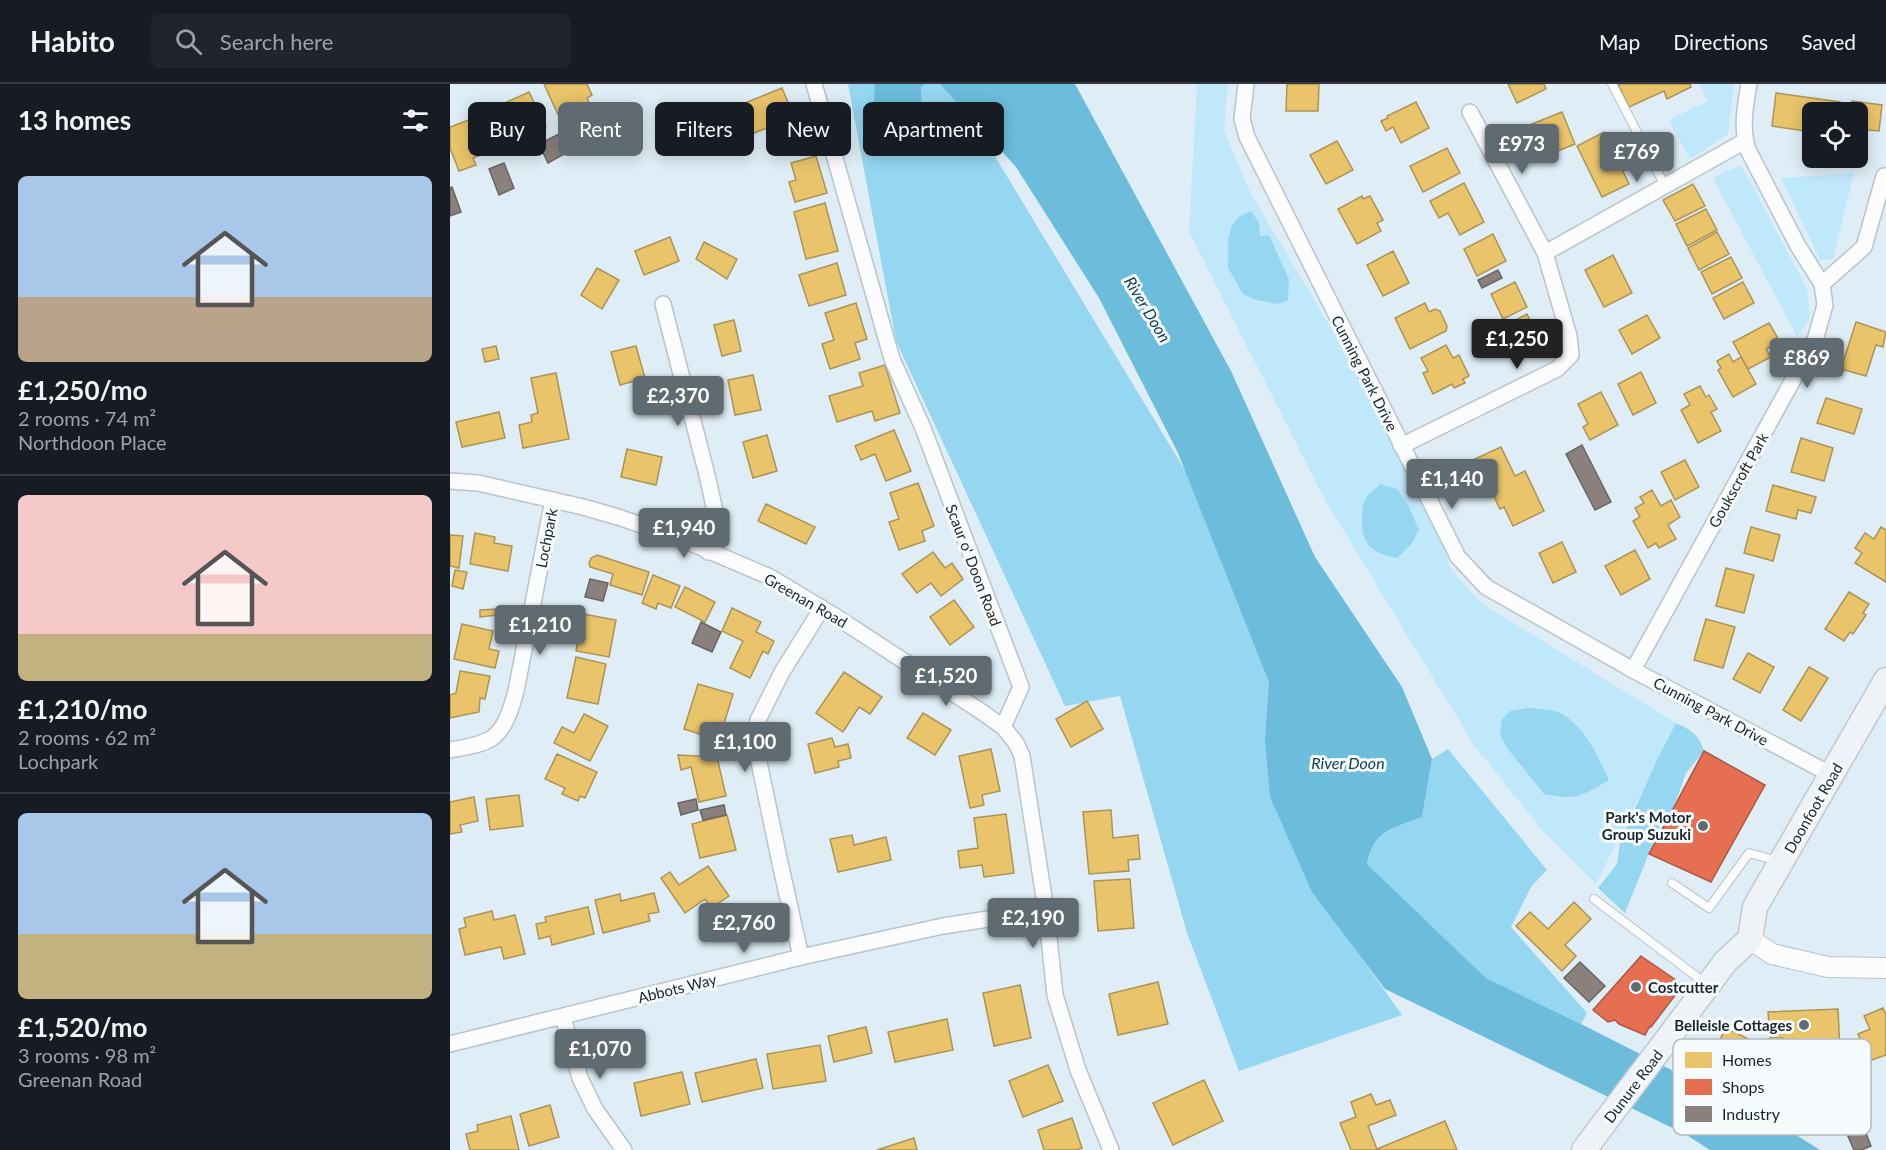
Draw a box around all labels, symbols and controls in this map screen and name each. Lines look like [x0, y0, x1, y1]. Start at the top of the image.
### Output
search box [151, 14, 571, 68]
text: Habito [30, 24, 115, 58]
icon: search [172, 25, 205, 58]
text: Search here [220, 28, 333, 55]
text: Map [1599, 29, 1640, 54]
text: Directions [1673, 29, 1768, 54]
text: Saved [1801, 29, 1856, 54]
chip: Buy [468, 102, 546, 156]
chip: Rent [558, 102, 643, 156]
chip: Filters [655, 102, 754, 156]
chip: New [766, 102, 851, 156]
chip: Apartment [863, 102, 1004, 156]
map controls [1802, 102, 1868, 168]
button: locate [1802, 102, 1868, 168]
text: 13 homes [18, 104, 131, 136]
icon: filters [399, 104, 432, 137]
pin: £973 [1486, 124, 1558, 175]
text: £973 [1499, 131, 1545, 155]
pin: £769 [1601, 132, 1673, 183]
text: £769 [1614, 139, 1660, 163]
icon: home [171, 215, 279, 323]
water label: River Doon [1121, 273, 1175, 345]
street label: Cunning Park Drive [1328, 312, 1402, 434]
pin: £1,250 [1468, 319, 1566, 370]
text: £1,250 [1486, 326, 1548, 350]
pin: £869 [1771, 338, 1843, 389]
text: £869 [1784, 345, 1830, 369]
text: £1,250/mo [18, 374, 148, 406]
pin: £2,370 [629, 376, 727, 427]
text: £2,370 [647, 383, 709, 407]
text: 2 rooms · 74 m² [18, 406, 156, 430]
street label: Goukscroft Park [1704, 429, 1772, 531]
text: Northdoon Place [18, 430, 167, 454]
pin: £1,140 [1403, 459, 1501, 510]
text: £1,140 [1421, 466, 1483, 490]
street label: Scaur o' Doon Road [942, 502, 1006, 628]
street label: Lochpark [531, 506, 561, 569]
pin: £1,940 [635, 508, 733, 559]
text: £1,940 [653, 515, 715, 539]
icon: home [171, 534, 279, 642]
street label: Greenan Road [761, 569, 851, 631]
pin: £1,210 [491, 605, 589, 656]
text: £1,210 [509, 612, 571, 636]
pin: £1,520 [897, 656, 995, 707]
text: £1,520 [915, 663, 977, 687]
street label: Cunning Park Drive [1650, 673, 1772, 749]
text: £1,210/mo [18, 693, 148, 725]
pin: £1,100 [696, 722, 794, 773]
text: 2 rooms · 62 m² [18, 725, 156, 749]
text: £1,100 [714, 729, 776, 753]
text: Lochpark [18, 749, 98, 773]
water label: River Doon [1311, 753, 1385, 772]
street label: Doonfoot Road [1780, 760, 1846, 856]
place label: Park's Motor Group Suzuki [1602, 808, 1691, 843]
marker: Park's Motor Group Suzuki [1696, 819, 1710, 833]
icon: home [171, 852, 279, 960]
pin: £2,190 [984, 898, 1082, 949]
pin: £2,760 [695, 903, 793, 954]
text: £2,190 [1002, 905, 1064, 929]
text: £2,760 [713, 910, 775, 934]
street label: Abbots Way [636, 969, 718, 1006]
place label: Costcutter [1648, 978, 1719, 996]
marker: Costcutter [1629, 980, 1643, 994]
text: £1,520/mo [18, 1011, 148, 1043]
place label: Belleisle Cottages [1674, 1016, 1792, 1034]
marker: Belleisle Cottages [1797, 1018, 1811, 1032]
pin: £1,070 [551, 1029, 649, 1080]
text: £1,070 [569, 1036, 631, 1060]
legend [1673, 1039, 1871, 1135]
text: 3 rooms · 98 m² [18, 1043, 156, 1067]
street label: Dunure Road [1600, 1046, 1666, 1126]
text: Homes [1722, 1050, 1772, 1069]
text: Greenan Road [18, 1067, 142, 1091]
text: Shops [1722, 1077, 1765, 1096]
text: Industry [1722, 1104, 1781, 1123]

